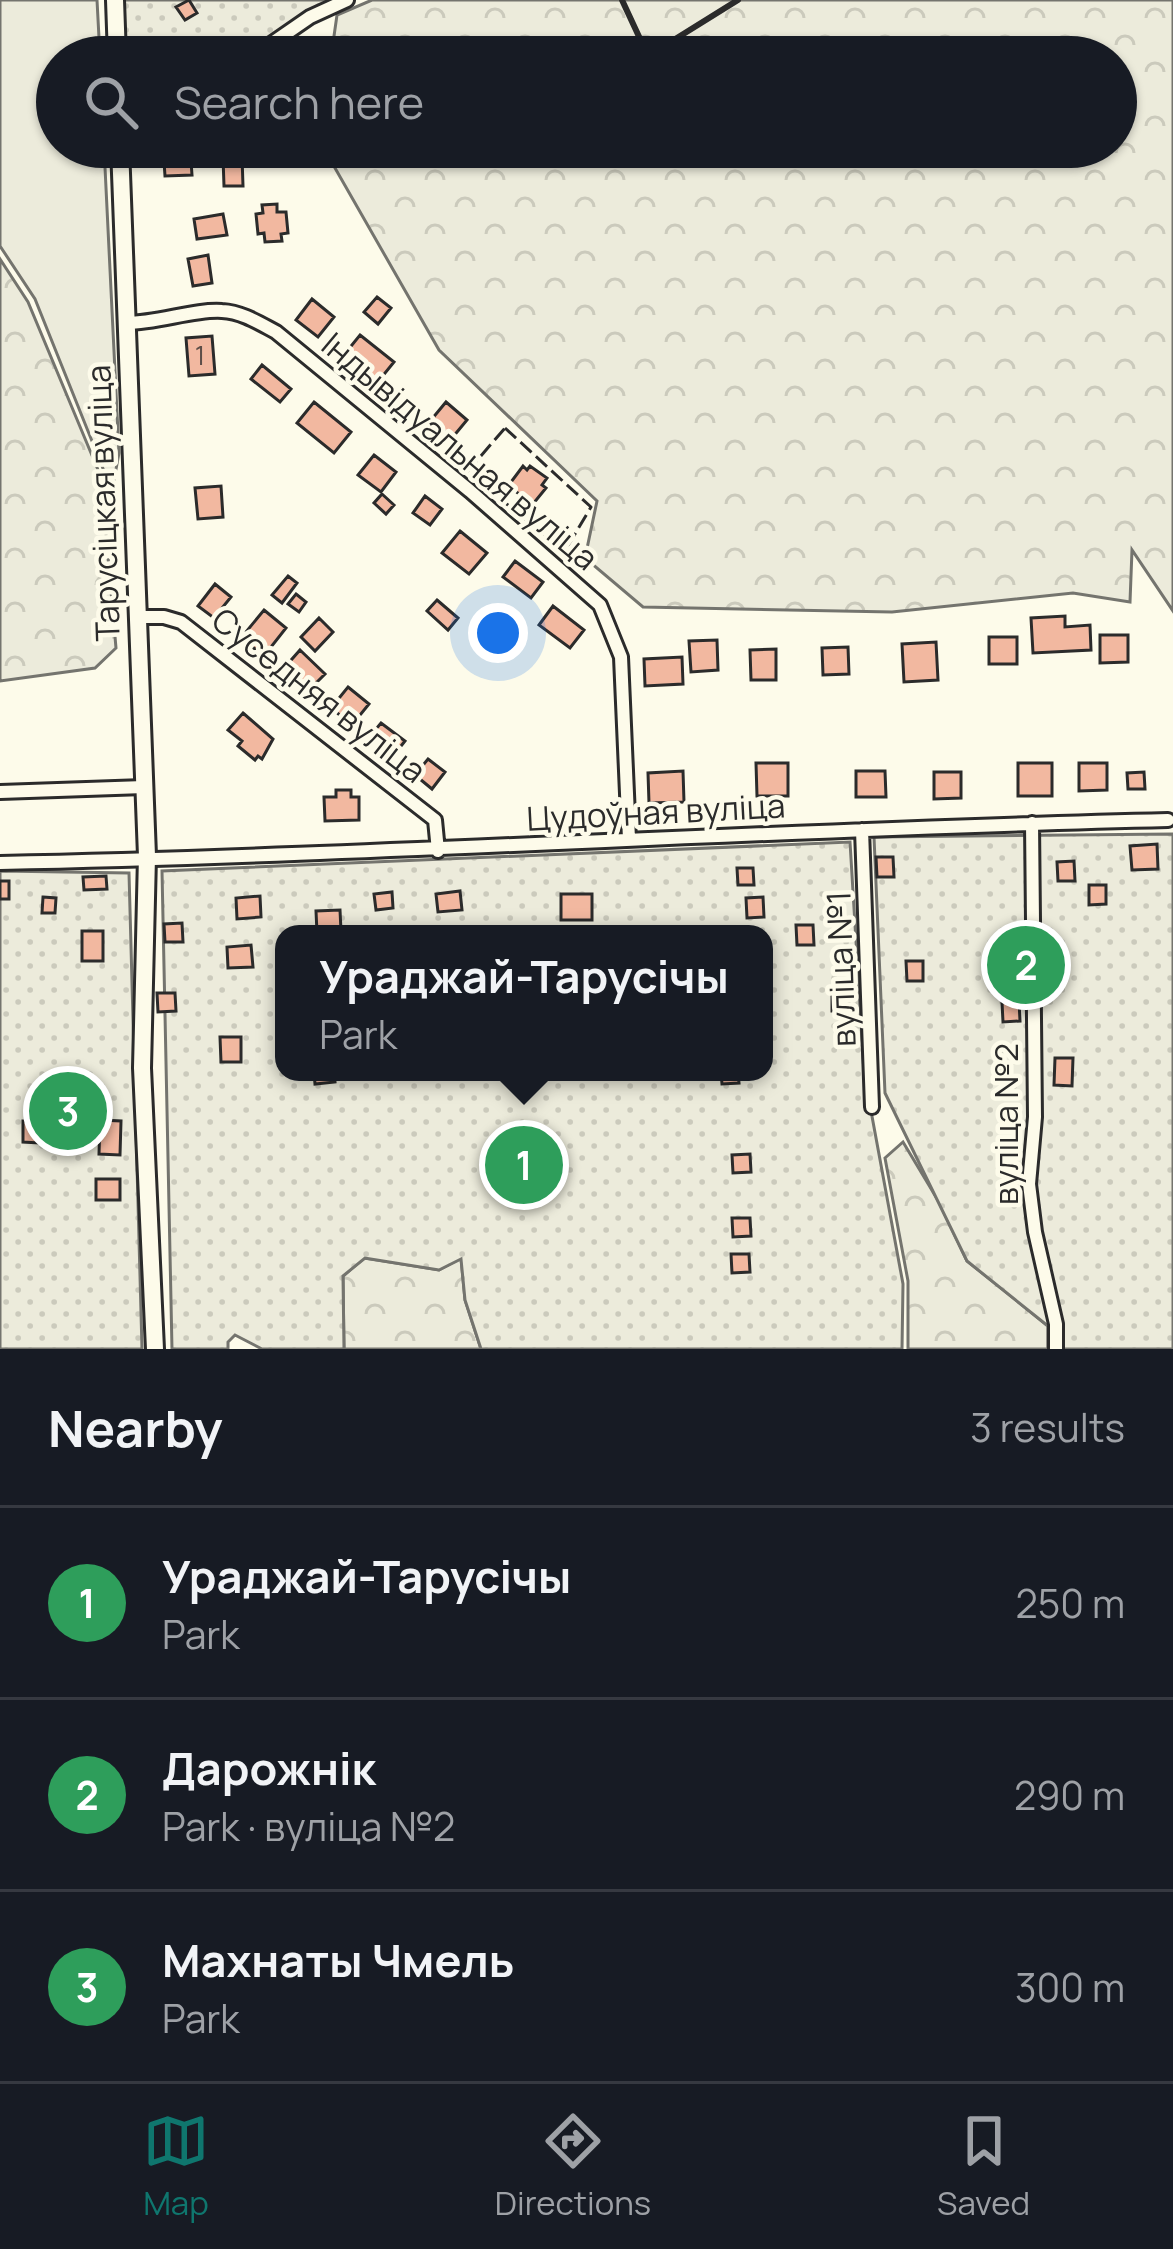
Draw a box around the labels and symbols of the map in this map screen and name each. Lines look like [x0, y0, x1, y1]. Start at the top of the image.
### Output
street label: Індывідуальная вуліца [313, 322, 608, 580]
house number: 1 [195, 336, 205, 373]
street label: Тарусіцкая вуліца [75, 364, 130, 642]
street label: Суседняя вуліца [203, 597, 436, 792]
your location [468, 603, 528, 663]
street label: Цудоўная вуліца [526, 782, 786, 841]
street label: вуліца №1 [815, 890, 866, 1048]
pin: 2 [987, 920, 1065, 1010]
street label: вуліца №2 [983, 1043, 1028, 1205]
pin: 3 [29, 1066, 107, 1156]
pin: 1 [485, 1120, 563, 1210]

